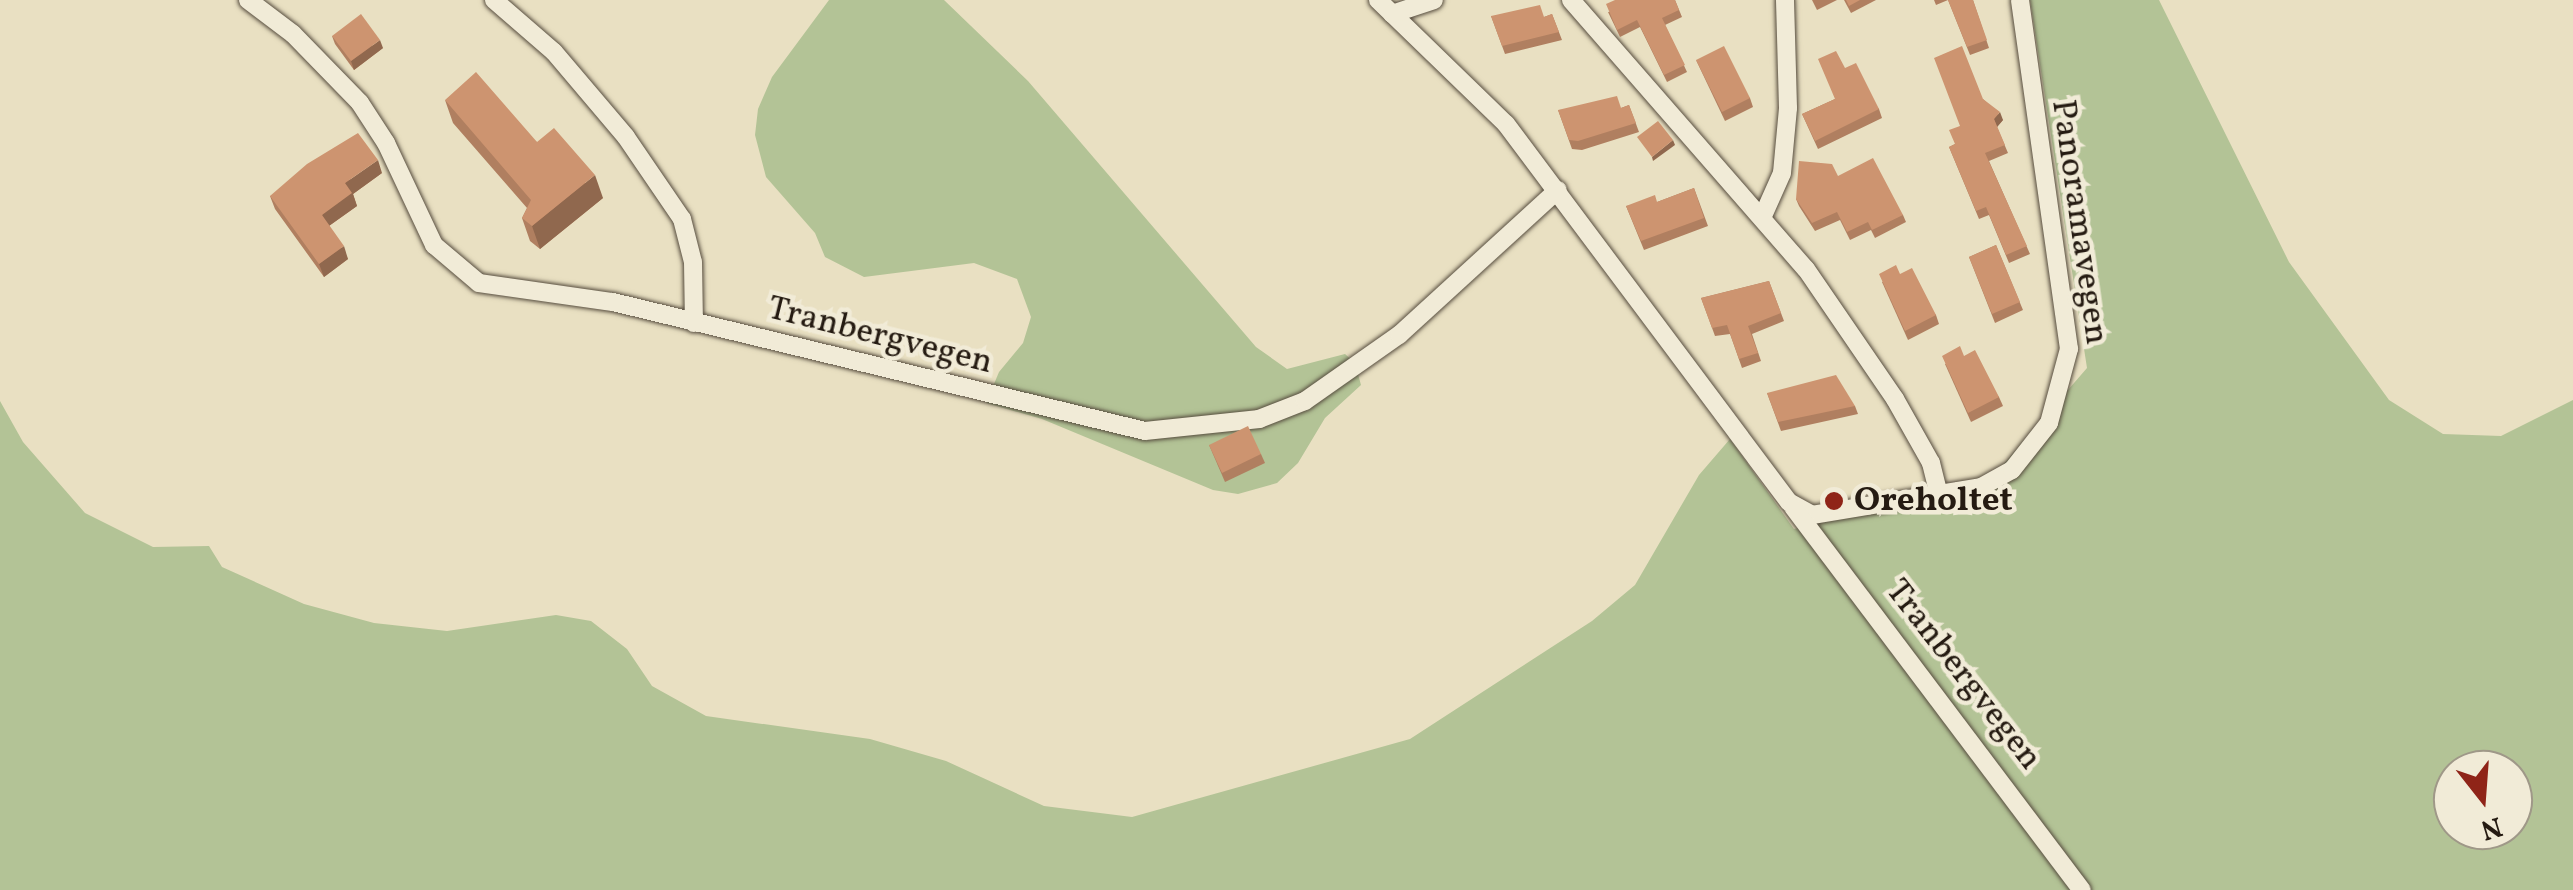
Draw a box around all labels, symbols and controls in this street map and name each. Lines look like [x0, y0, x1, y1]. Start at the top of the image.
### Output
street label: Panoramavegen [2041, 97, 2117, 347]
street label: Tranbergvegen [763, 288, 997, 384]
place label: Oreholtet [1854, 480, 2013, 522]
marker: Oreholtet [1823, 490, 1845, 512]
street label: Tranbergvegen [1876, 571, 2050, 779]
north arrow [2433, 750, 2533, 850]
text: N [2476, 806, 2507, 849]

